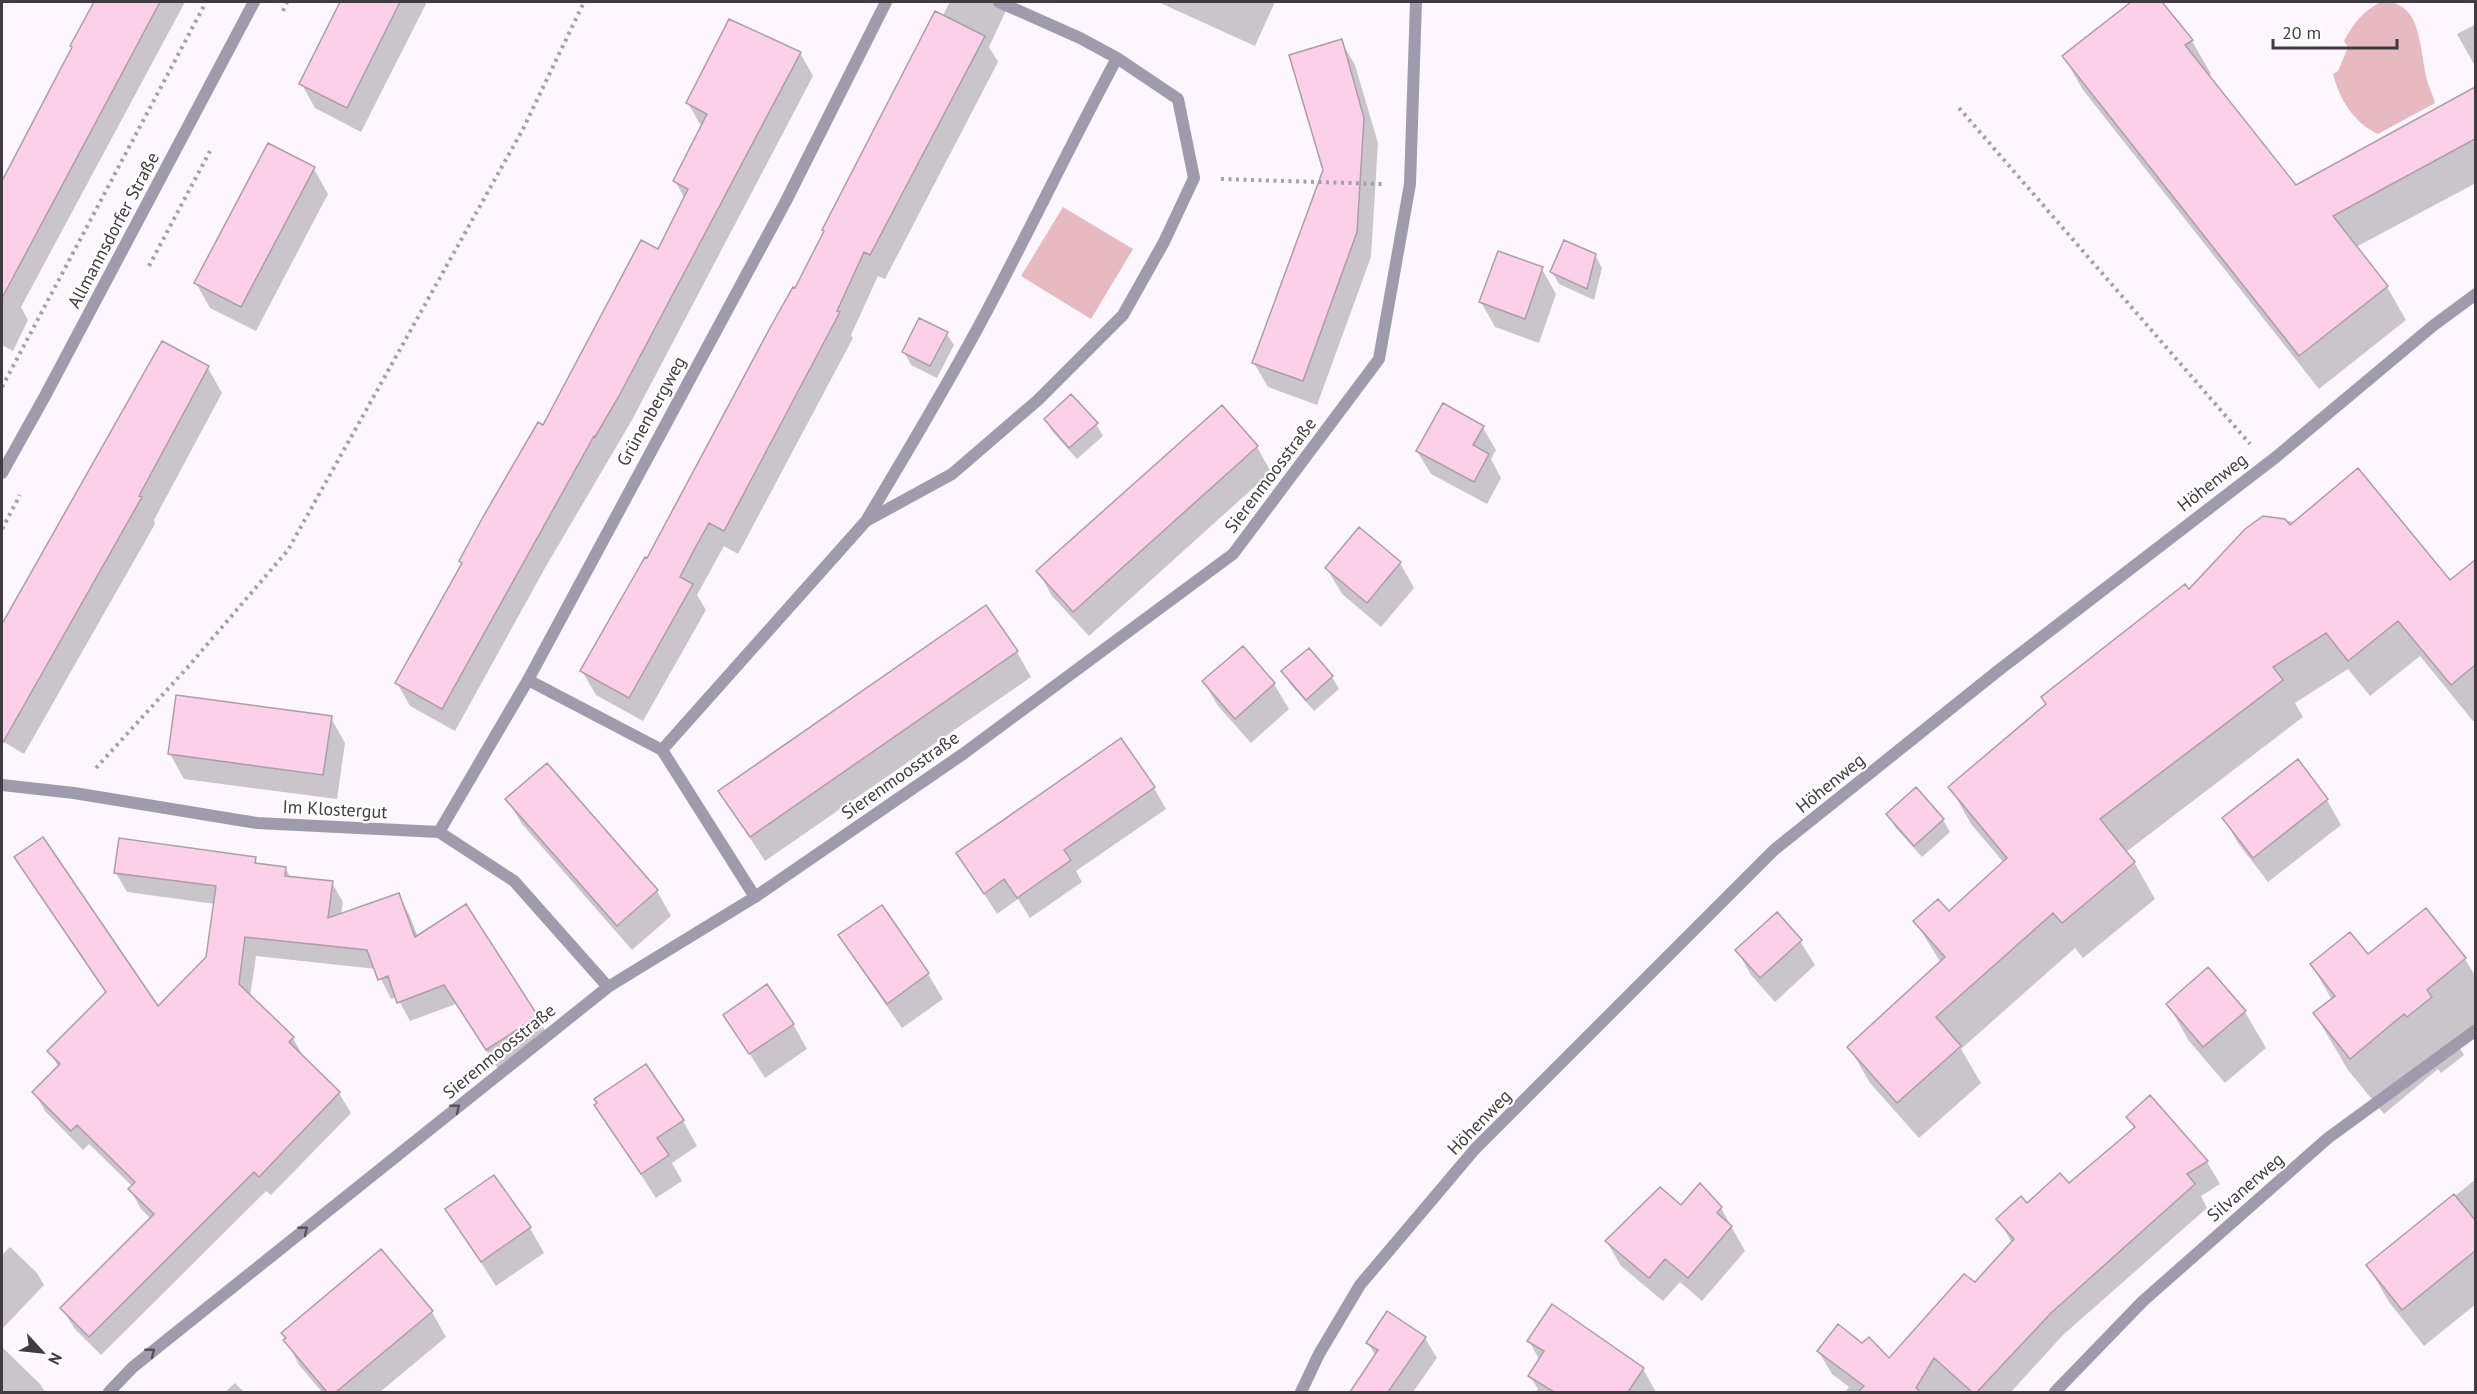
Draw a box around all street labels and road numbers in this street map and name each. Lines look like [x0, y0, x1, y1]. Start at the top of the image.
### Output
street label: Allmannsdorfer Straße [62, 148, 164, 312]
street label: Grünenbergweg [611, 352, 691, 470]
street label: Sierenmoosstraße [1219, 413, 1321, 537]
street label: Höhenweg [2173, 448, 2251, 516]
street label: Sierenmoosstraße [837, 726, 963, 824]
street label: Höhenweg [1791, 748, 1869, 818]
street label: Im Klostergut [282, 795, 388, 823]
street label: Sierenmoosstraße [438, 998, 560, 1104]
street label: Höhenweg [1442, 1084, 1516, 1160]
street label: Silvanerweg [2202, 1147, 2288, 1227]

